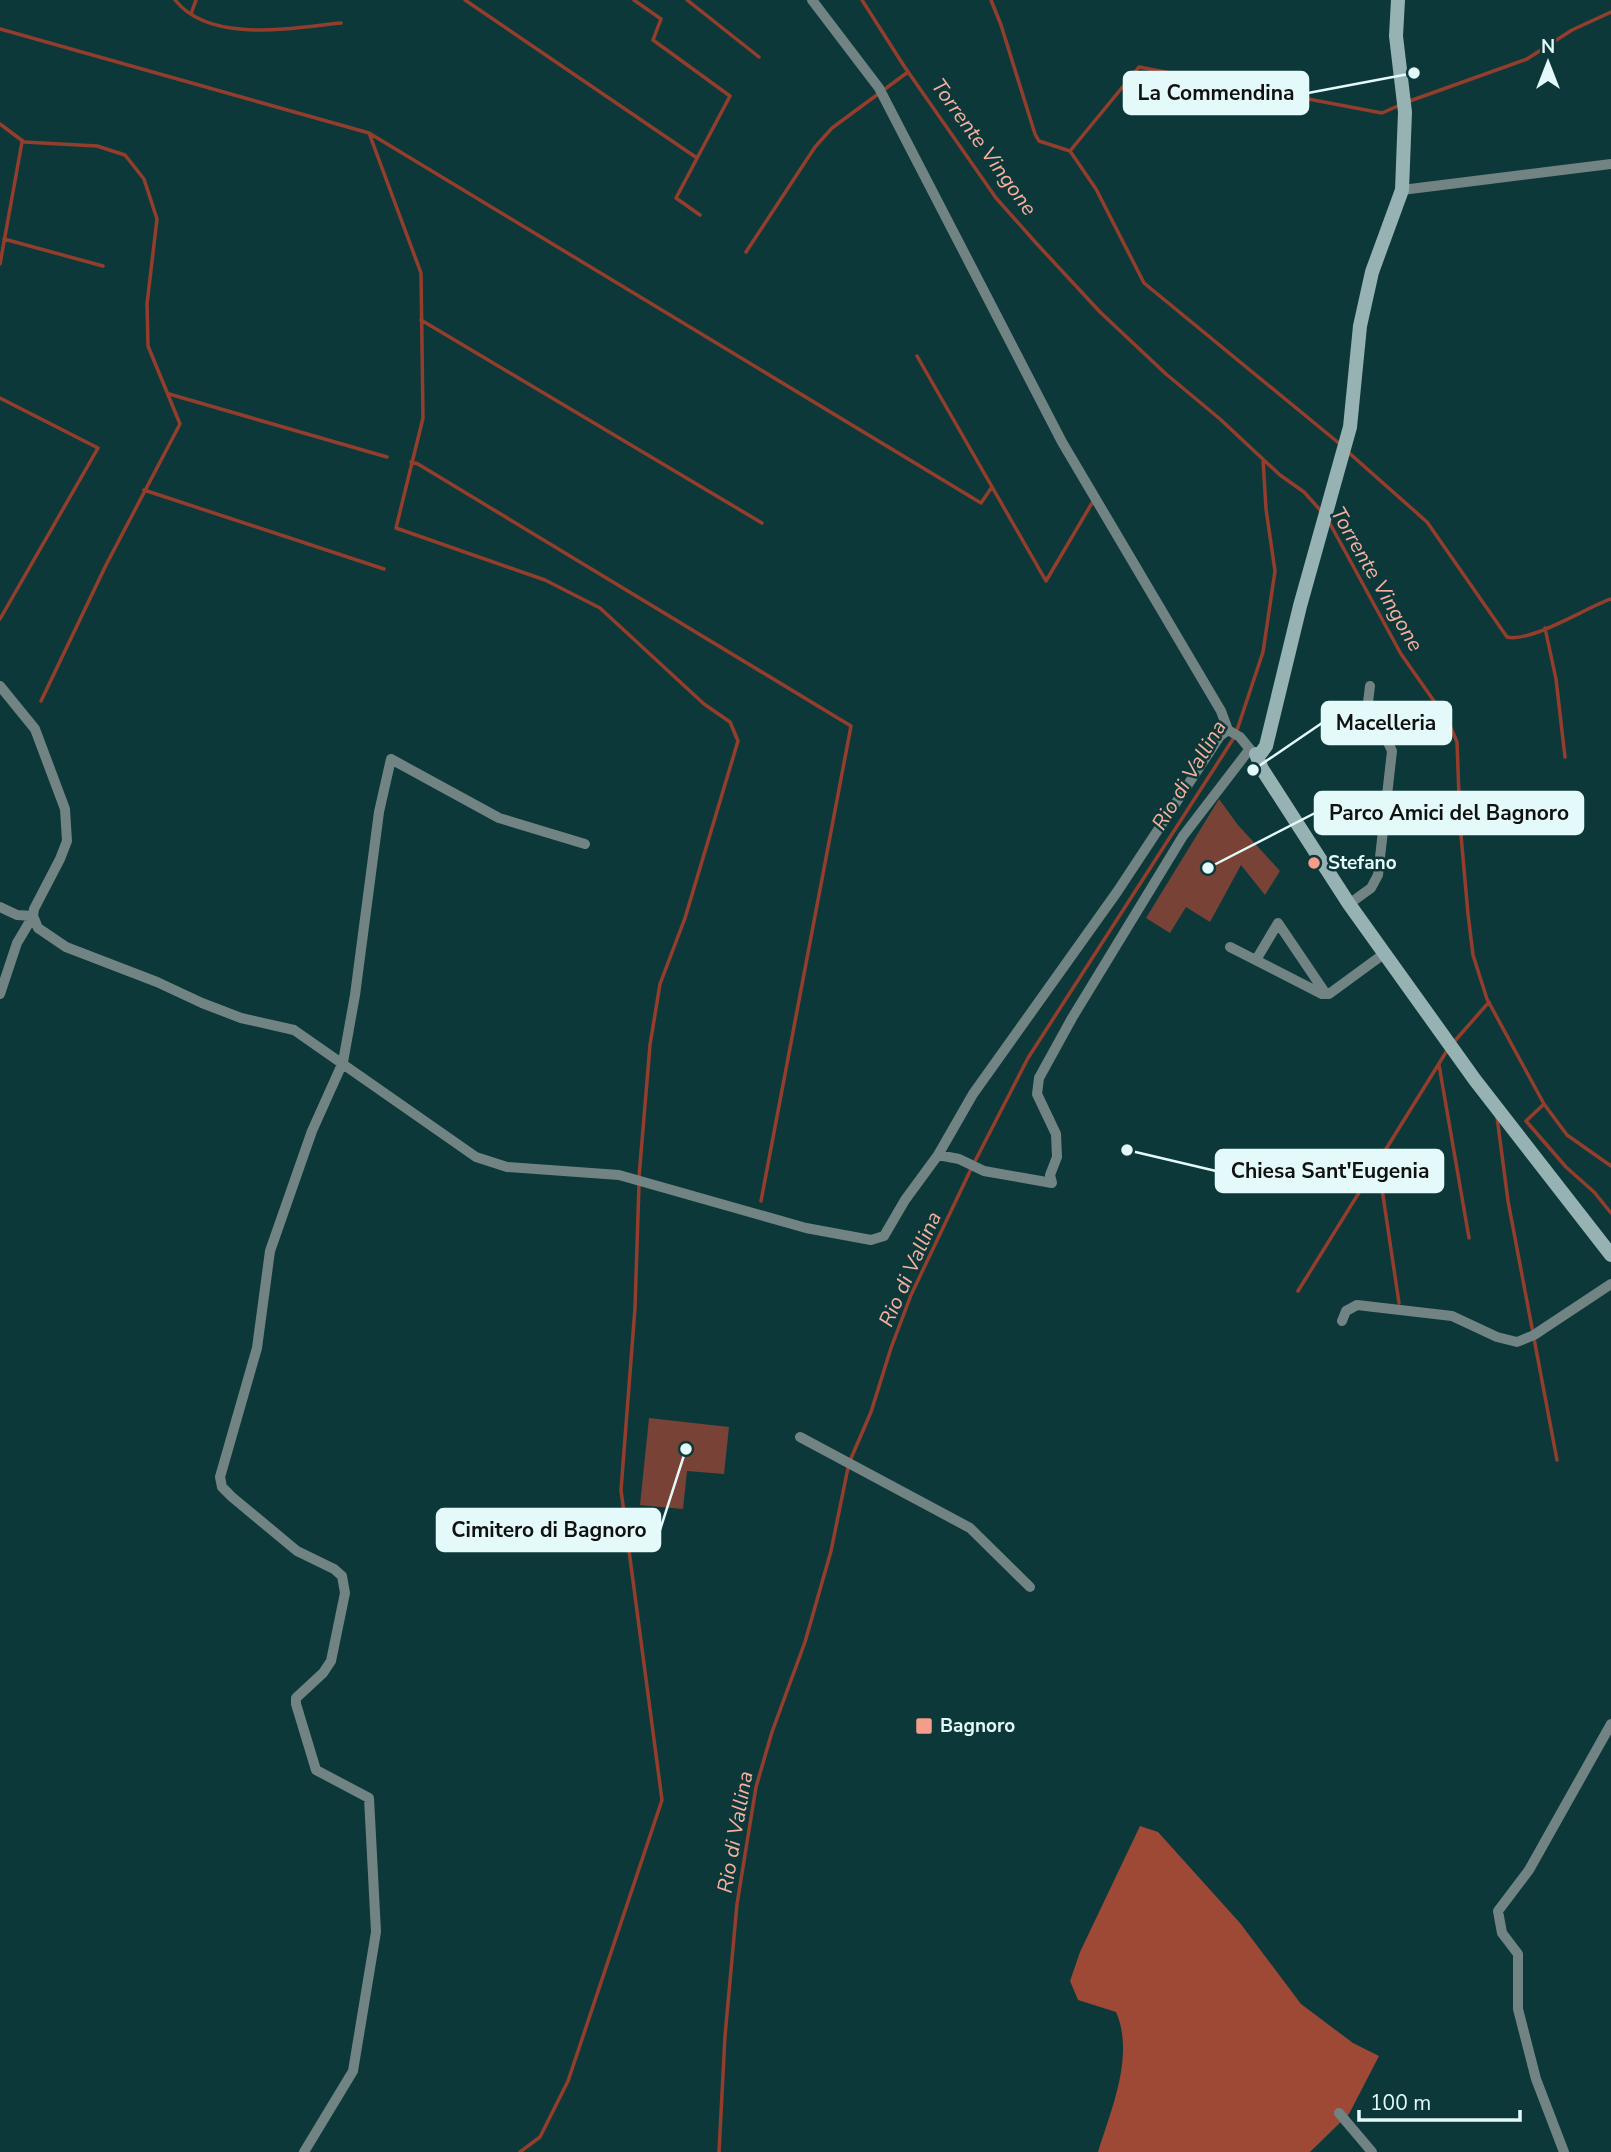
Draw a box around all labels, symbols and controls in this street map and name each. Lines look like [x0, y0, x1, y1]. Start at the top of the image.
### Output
north arrow [1513, 28, 1583, 98]
text: N [1541, 34, 1555, 60]
callout: La Commendina [1124, 72, 1308, 114]
water label: Torrente Vingone [925, 73, 1043, 221]
text: La Commendina [1138, 79, 1294, 107]
water label: Torrente Vingone [1324, 501, 1430, 657]
callout: Macelleria [1322, 702, 1451, 744]
text: Macelleria [1336, 709, 1436, 737]
water label: Rio di Vallina [1145, 715, 1233, 835]
callout: Parco Amici del Bagnoro [1315, 792, 1583, 834]
text: Parco Amici del Bagnoro [1329, 799, 1569, 827]
place label: Stefano [1328, 850, 1397, 876]
marker: Stefano [1306, 855, 1322, 871]
callout: Chiesa Sant'Eugenia [1216, 1150, 1443, 1192]
text: Chiesa Sant'Eugenia [1231, 1157, 1429, 1185]
water label: Rio di Vallina [872, 1207, 948, 1331]
callout: Cimitero di Bagnoro [437, 1509, 660, 1551]
text: Cimitero di Bagnoro [451, 1516, 647, 1544]
place label: Bagnoro [940, 1713, 1015, 1739]
marker: Bagnoro [914, 1716, 934, 1736]
water label: Rio di Vallina [711, 1769, 759, 1895]
scale bar [1359, 2078, 1520, 2122]
text: 100 m [1370, 2089, 1431, 2117]

